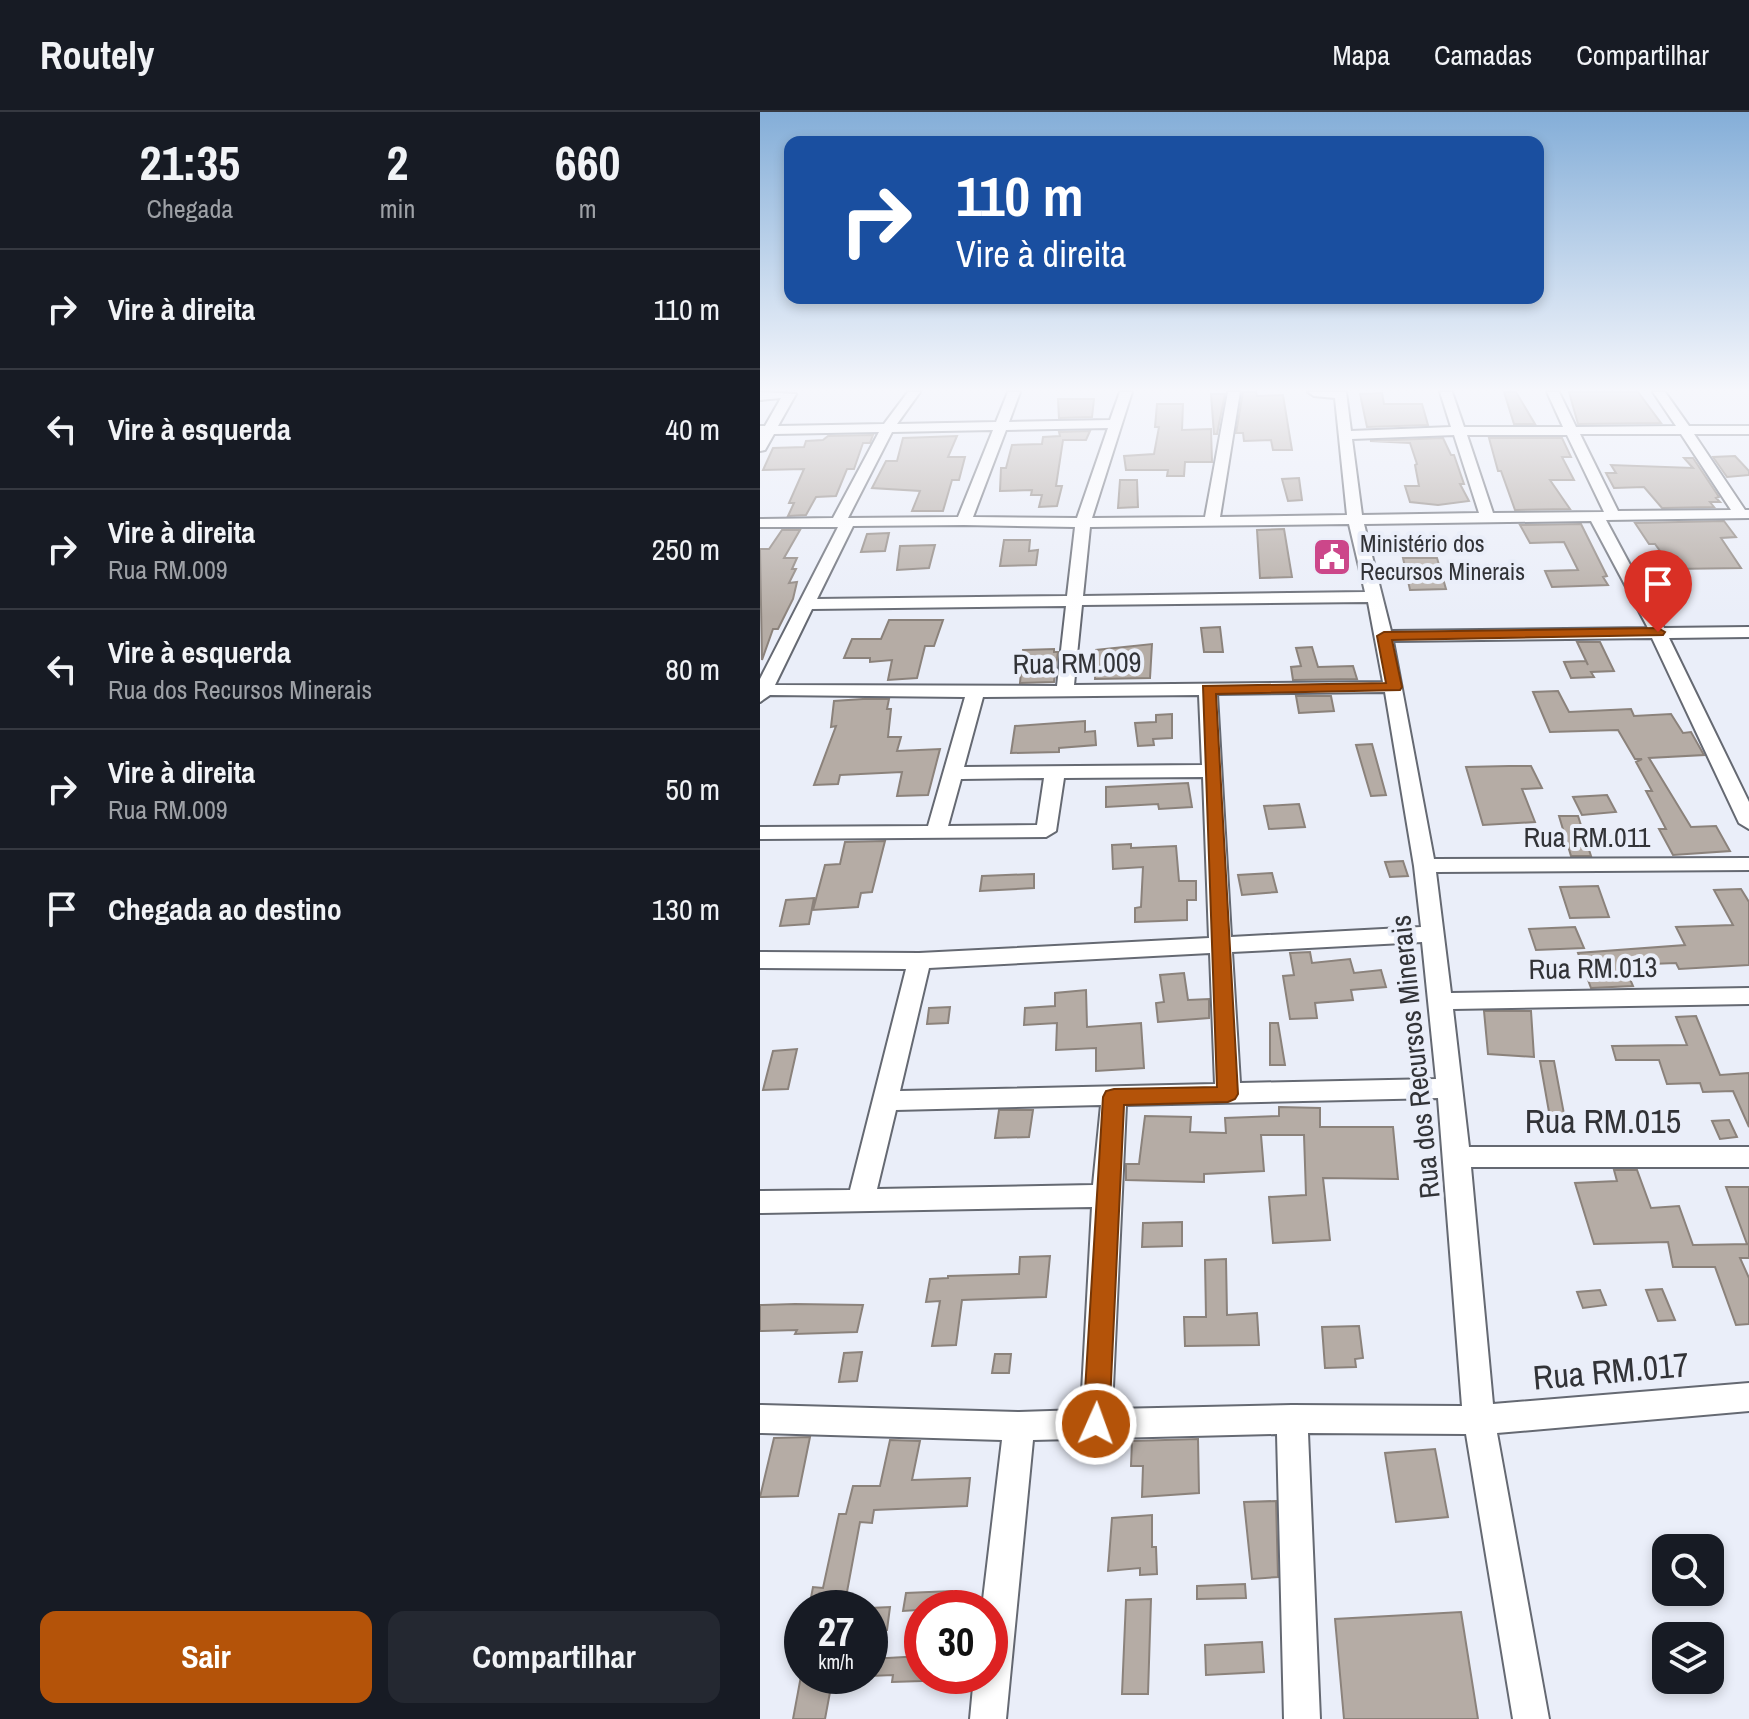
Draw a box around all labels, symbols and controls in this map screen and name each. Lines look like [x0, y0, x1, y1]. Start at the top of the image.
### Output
text: Routely [40, 30, 154, 81]
text: Mapa [1333, 36, 1390, 74]
text: Camadas [1434, 36, 1532, 74]
text: Compartilhar [1576, 36, 1709, 74]
text: 21:35 [140, 130, 240, 195]
text: 2 [387, 130, 408, 195]
text: 660 [555, 130, 620, 195]
text: 110 m [956, 158, 1084, 233]
icon: right [824, 168, 928, 272]
text: Chegada [147, 191, 233, 226]
text: min [380, 191, 415, 226]
text: m [579, 191, 597, 226]
text: Vire à direita [956, 230, 1126, 278]
icon: right [40, 287, 84, 331]
text: Vire à direita [108, 289, 255, 329]
text: 110 m [653, 289, 720, 329]
icon: left [40, 407, 84, 451]
text: Vire à esquerda [108, 409, 291, 449]
text: 40 m [665, 409, 720, 449]
text: Vire à direita [108, 512, 255, 552]
icon: right [40, 527, 84, 571]
place label: Ministério dos Recursos Minerais [1360, 527, 1525, 587]
text: 250 m [652, 529, 720, 569]
public building icon: Ministério dos Recursos Minerais [1311, 536, 1353, 578]
pin [1624, 550, 1692, 632]
text: Rua RM.009 [108, 552, 228, 587]
icon: arrive [1636, 562, 1680, 606]
text: Vire à esquerda [108, 632, 291, 672]
street label: Rua RM.009 [1012, 643, 1142, 683]
icon: left [40, 647, 84, 691]
text: 80 m [665, 649, 720, 689]
text: Rua dos Recursos Minerais [108, 672, 372, 707]
text: Vire à direita [108, 752, 255, 792]
icon: right [40, 767, 84, 811]
text: 50 m [665, 769, 720, 809]
text: Rua RM.009 [108, 792, 228, 827]
street label: Rua RM.011 [1523, 818, 1651, 856]
icon: arrive [40, 887, 84, 931]
text: Chegada ao destino [108, 889, 342, 929]
text: 130 m [652, 889, 720, 929]
street label: Rua dos Recursos Minerais [1381, 914, 1449, 1200]
street label: Rua RM.013 [1528, 948, 1658, 988]
street label: Rua RM.015 [1525, 1098, 1681, 1144]
street label: Rua RM.017 [1531, 1341, 1691, 1401]
position arrow [1054, 1382, 1138, 1466]
map controls [1652, 1534, 1724, 1694]
button: search [1652, 1534, 1724, 1606]
speed limit sign: 30 [904, 1590, 1008, 1694]
text: 27 [818, 1605, 854, 1658]
button: Sair [40, 1611, 372, 1703]
button: Compartilhar [388, 1611, 720, 1703]
button: layers [1652, 1622, 1724, 1694]
text: km/h [818, 1648, 854, 1675]

